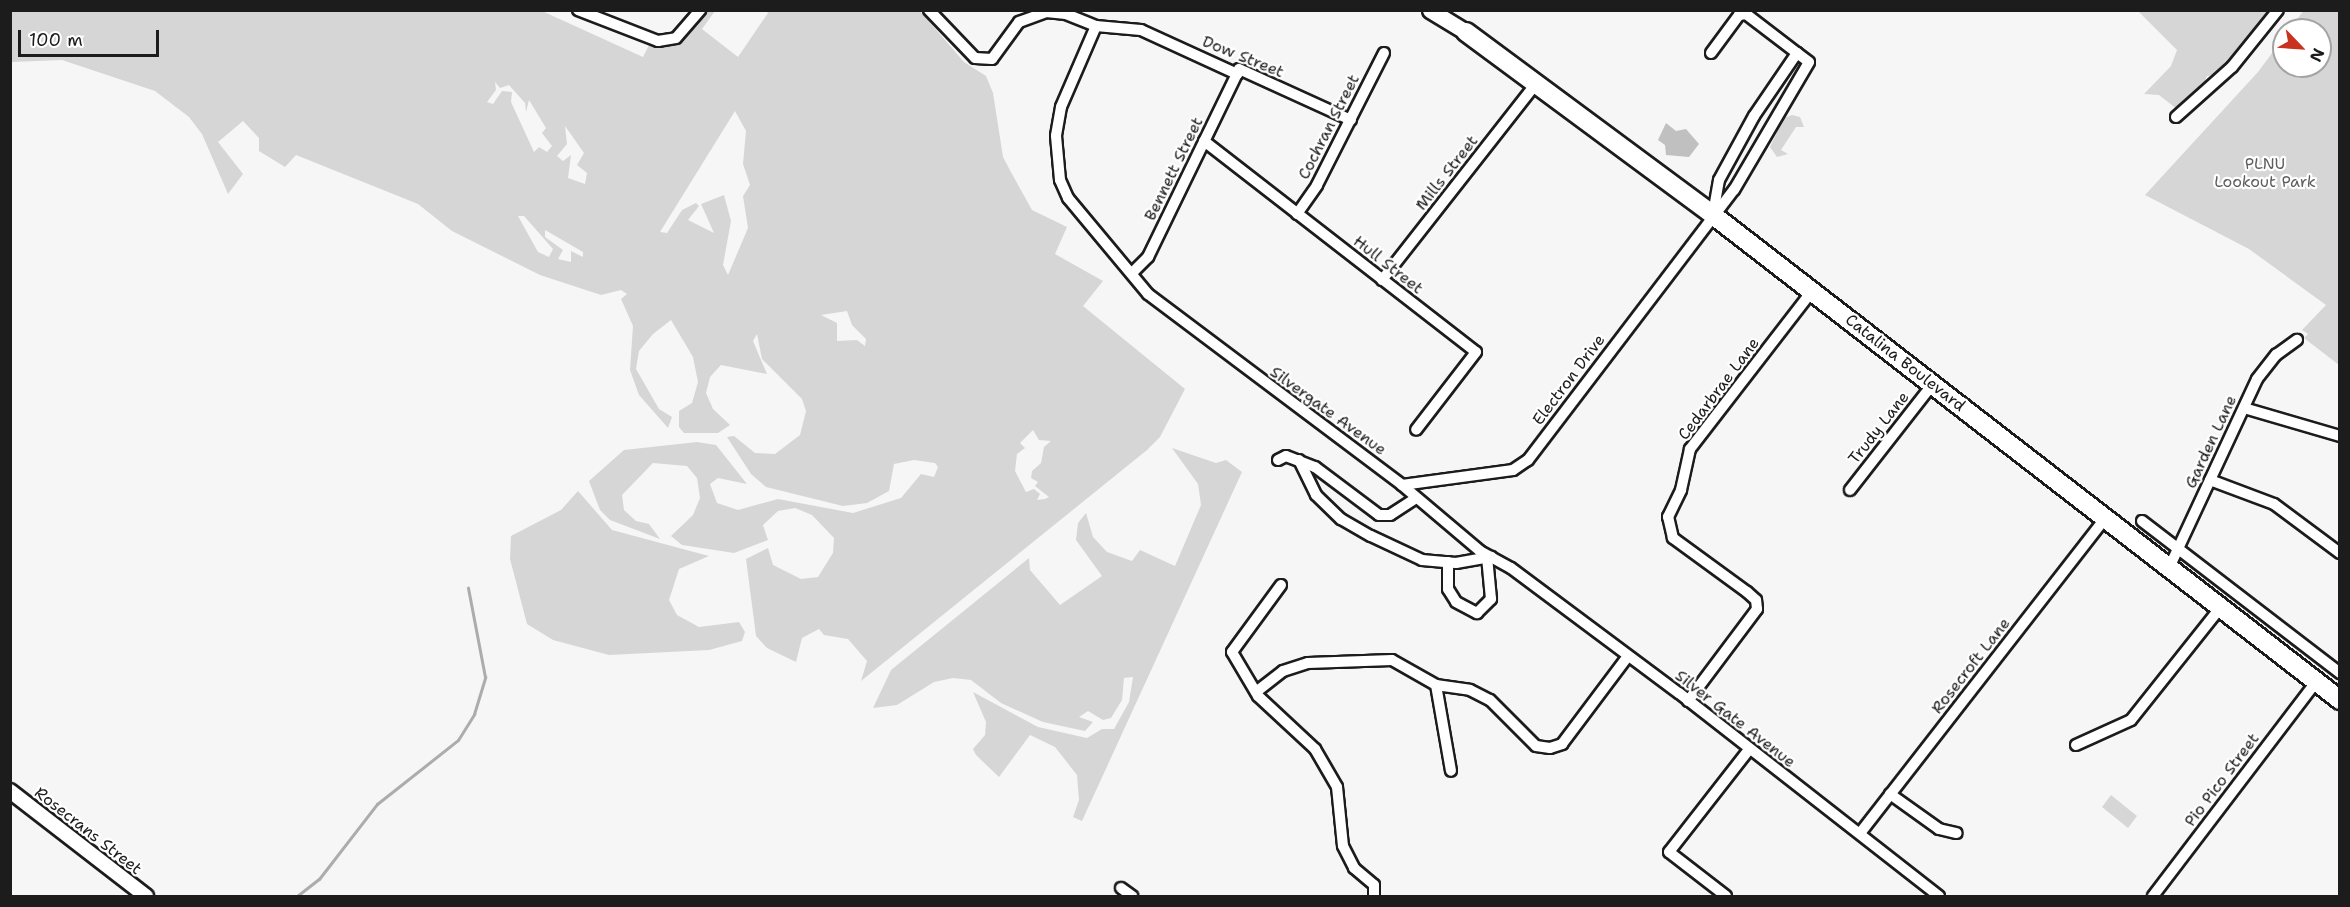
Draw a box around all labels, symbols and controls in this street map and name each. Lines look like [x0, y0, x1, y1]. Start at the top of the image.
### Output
scale bar [21, 18, 162, 56]
north arrow [2272, 18, 2332, 78]
text: 100 m [29, 28, 83, 52]
street label: Dow Street [1199, 32, 1287, 82]
text: N [2305, 45, 2329, 65]
street label: Cochran Street [1294, 71, 1364, 183]
street label: Bennett Street [1141, 114, 1207, 224]
street label: Mills Street [1412, 132, 1482, 214]
park label: PLNU Lookout Park [2214, 154, 2316, 192]
street label: Hull Street [1349, 232, 1427, 298]
street label: Catalina Boulevard [1841, 310, 1969, 416]
street label: Electron Drive [1529, 331, 1609, 429]
street label: Cedarbrae Lane [1674, 334, 1764, 444]
street label: Silvergate Avenue [1266, 362, 1390, 460]
street label: Trudy Lane [1845, 388, 1913, 468]
street label: Garden Lane [2181, 393, 2241, 491]
street label: Rosecroft Lane [1928, 614, 2014, 718]
street label: Silver Gate Avenue [1671, 666, 1799, 772]
street label: Pio Pico Street [2181, 730, 2263, 830]
street label: Rosecrans Street [30, 783, 146, 879]

